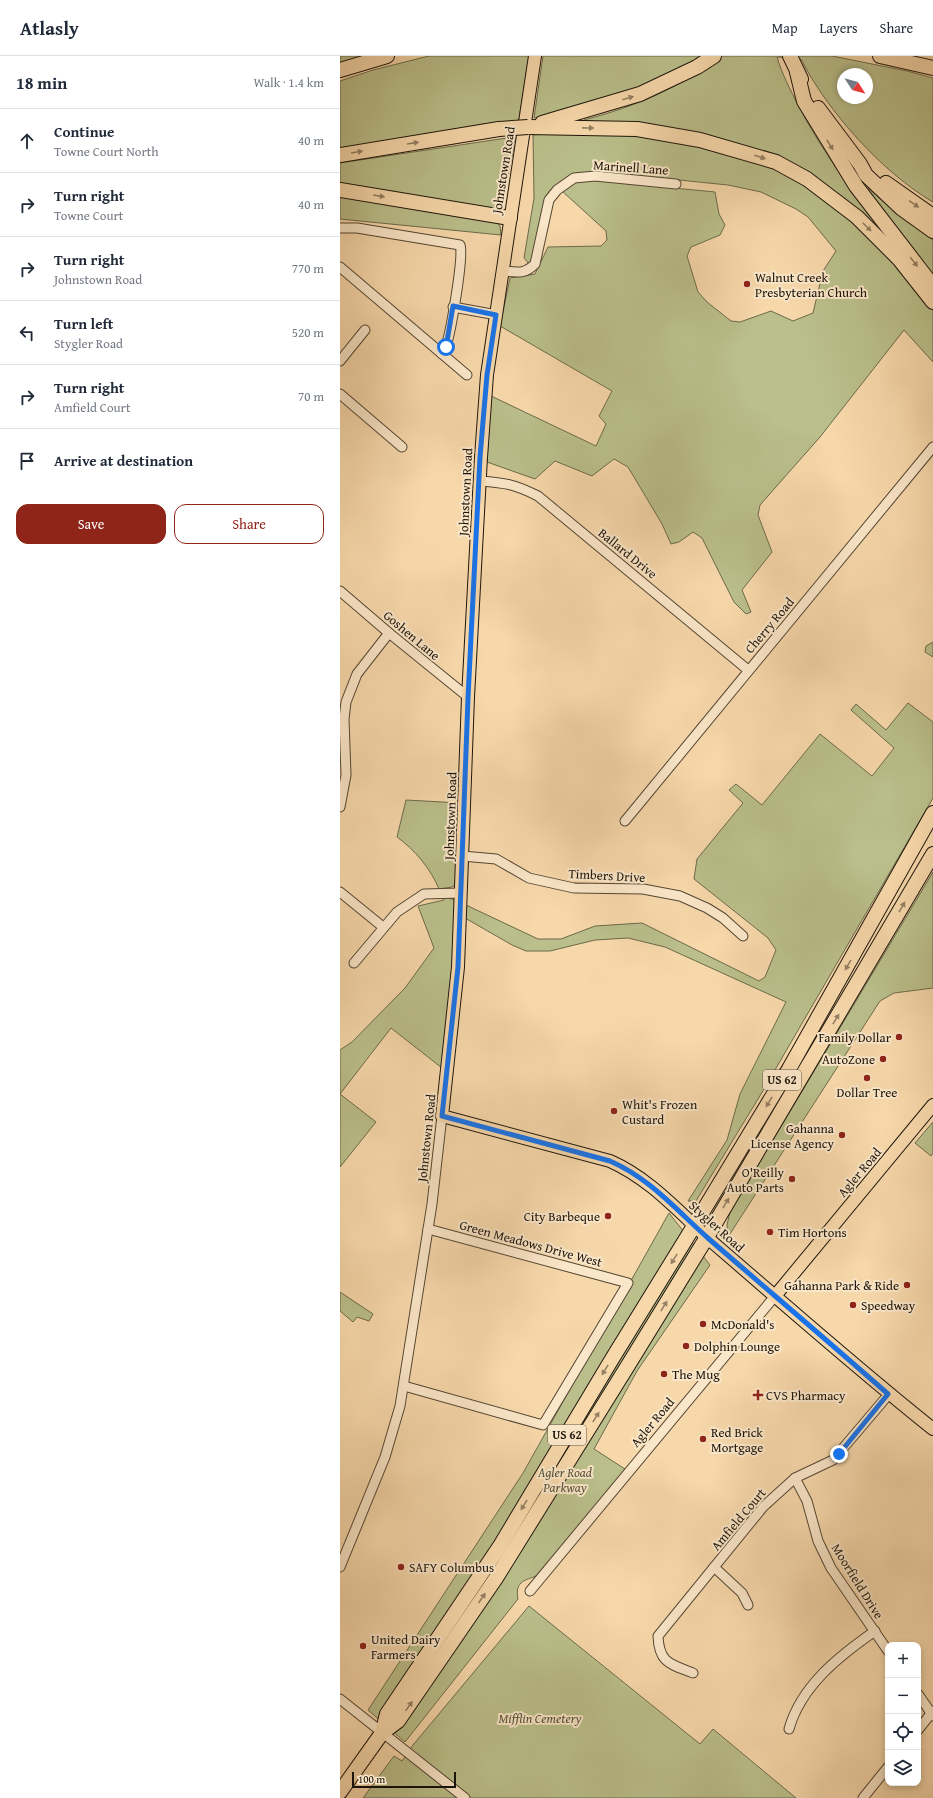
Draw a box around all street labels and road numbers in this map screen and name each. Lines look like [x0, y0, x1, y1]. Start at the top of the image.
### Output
street label: Johnstown Road [487, 125, 520, 217]
street label: Marinell Lane [593, 155, 669, 180]
street label: Johnstown Road [454, 447, 477, 539]
street label: Ballard Drive [594, 524, 661, 583]
street label: Cherry Road [740, 593, 798, 657]
street label: Goshen Lane [379, 606, 444, 665]
street label: Johnstown Road [439, 772, 462, 862]
street label: Timbers Drive [568, 864, 646, 887]
road number: US 62 [763, 1070, 801, 1090]
street label: Johnstown Road [412, 1093, 441, 1185]
street label: Agler Road [833, 1143, 886, 1201]
street label: Stygler Road [685, 1196, 749, 1257]
street label: Green Meadows Drive West [457, 1215, 605, 1272]
street label: Agler Road [626, 1393, 679, 1451]
road number: US 62 [548, 1425, 586, 1445]
street label: Amfield Court [706, 1484, 771, 1555]
street label: Moorfield Drive [827, 1540, 888, 1623]

